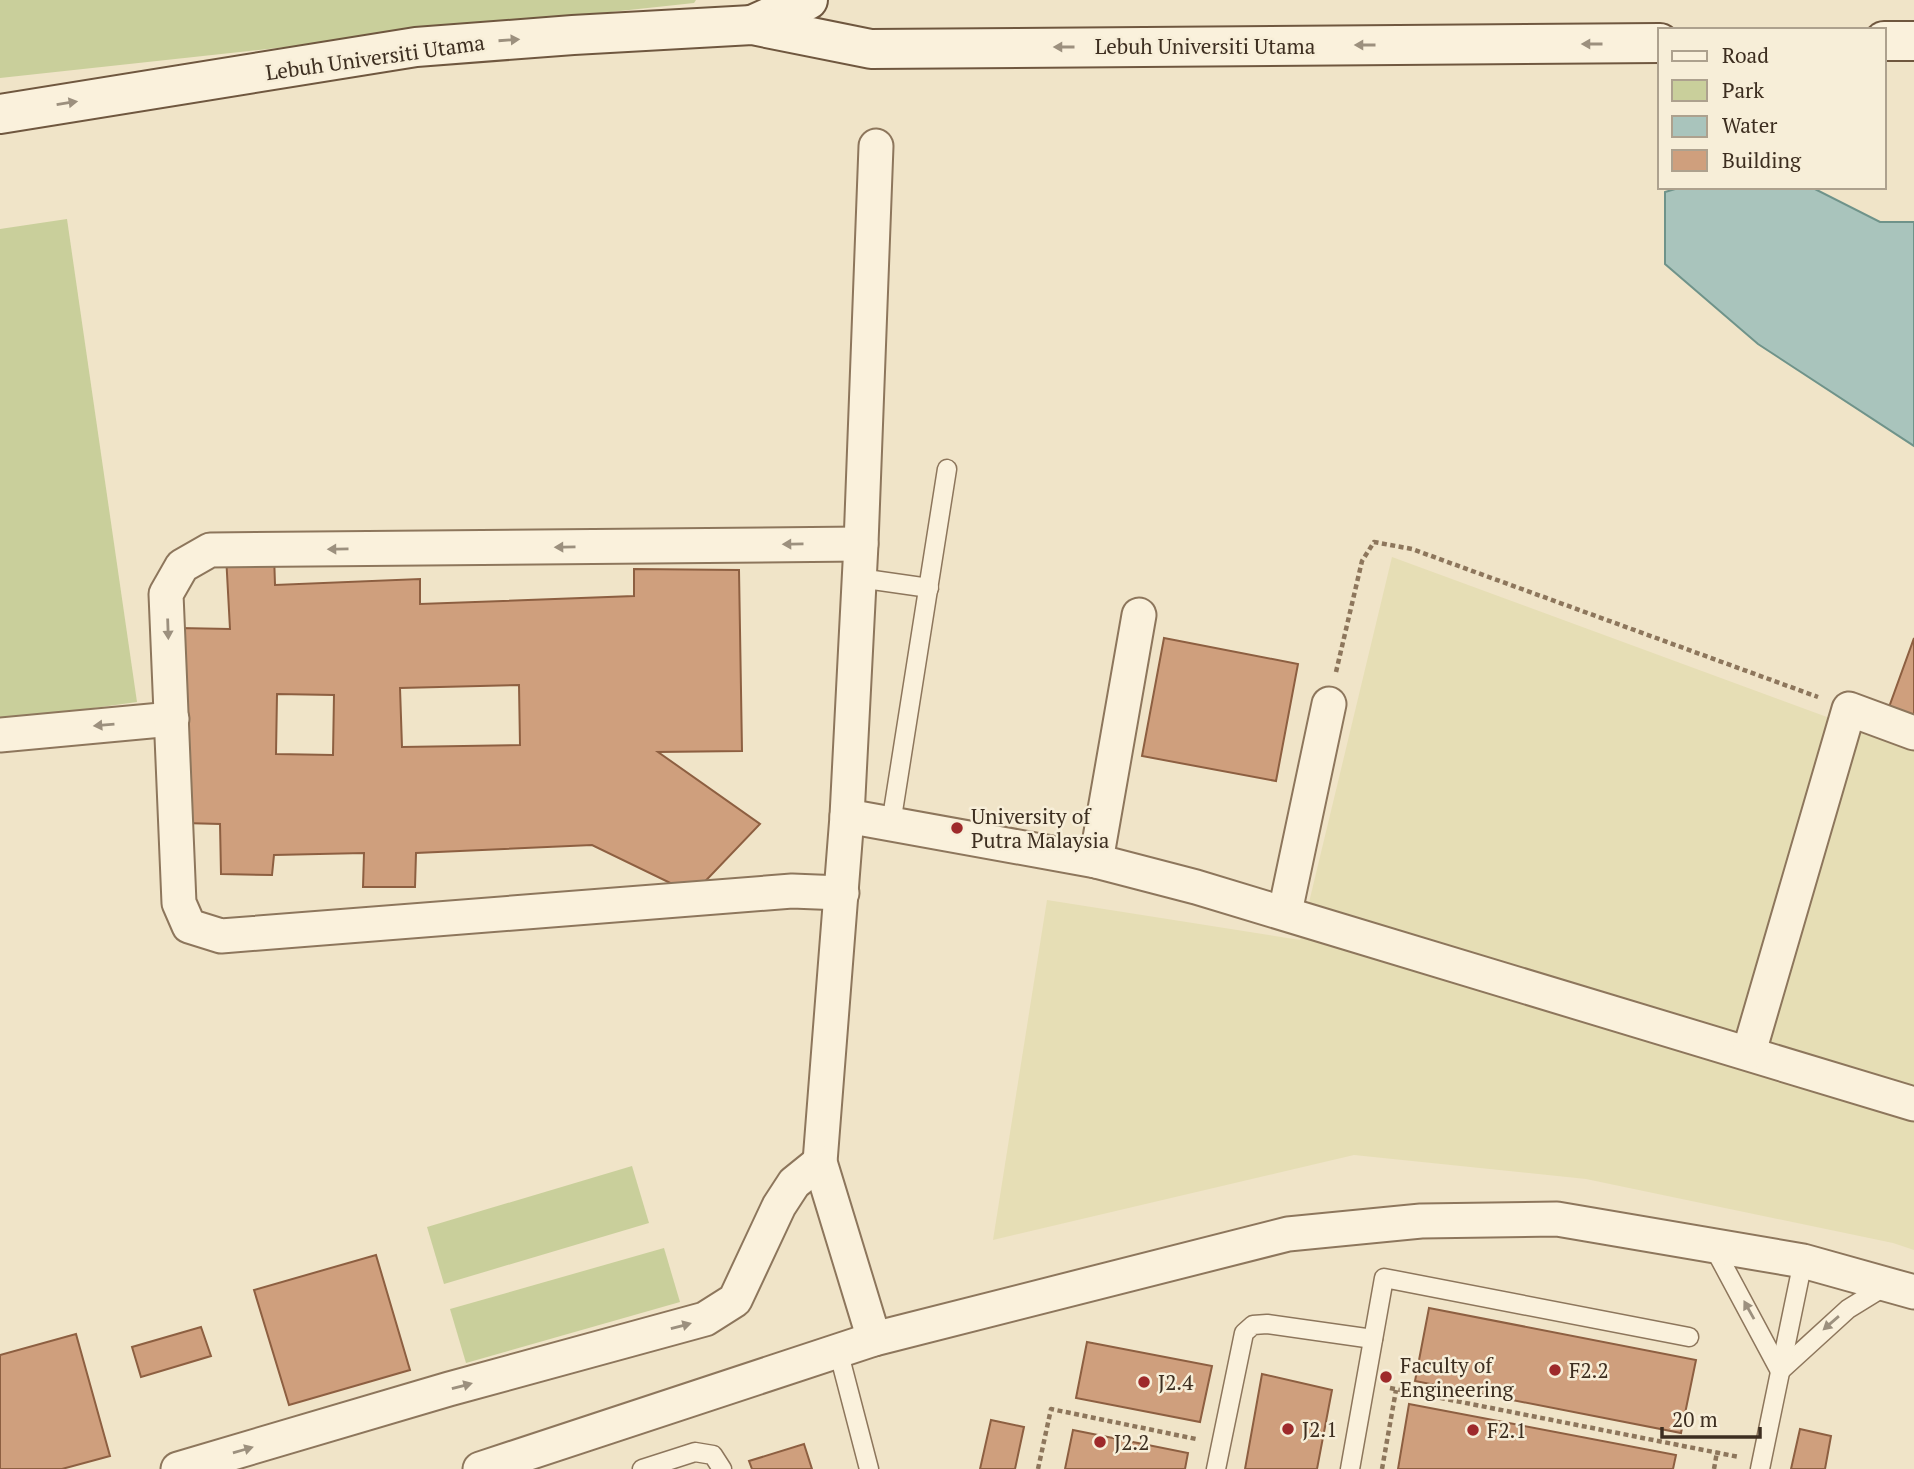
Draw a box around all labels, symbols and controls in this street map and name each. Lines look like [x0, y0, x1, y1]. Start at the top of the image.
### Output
street label: Lebuh Universiti Utama [264, 28, 487, 86]
legend [1658, 28, 1886, 189]
street label: Lebuh Universiti Utama [1095, 32, 1316, 60]
one-way arrow [498, 34, 520, 45]
one-way arrow [1581, 38, 1603, 49]
one-way arrow [1353, 39, 1375, 51]
one-way arrow [1052, 41, 1074, 53]
text: Road [1722, 41, 1769, 69]
text: Park [1722, 76, 1764, 104]
one-way arrow [57, 98, 79, 109]
text: Water [1722, 111, 1777, 139]
text: Building [1722, 146, 1802, 174]
one-way arrow [782, 539, 804, 550]
one-way arrow [554, 541, 576, 552]
one-way arrow [327, 543, 349, 555]
one-way arrow [162, 618, 173, 640]
one-way arrow [92, 720, 114, 731]
place label: University of Putra Malaysia [971, 802, 1110, 854]
marker: University of Putra Malaysia [949, 820, 965, 836]
one-way arrow [1743, 1300, 1755, 1320]
one-way arrow [1822, 1315, 1840, 1331]
one-way arrow [670, 1320, 692, 1331]
place label: Faculty of Engineering [1400, 1351, 1515, 1403]
place label: F2.2 [1569, 1356, 1609, 1384]
marker: F2.2 [1547, 1362, 1563, 1378]
place label: J2.4 [1158, 1368, 1194, 1396]
marker: Faculty of Engineering [1378, 1369, 1394, 1385]
marker: J2.4 [1136, 1374, 1152, 1390]
one-way arrow [451, 1380, 473, 1391]
scale bar [1662, 1396, 1760, 1440]
text: 20 m [1672, 1405, 1718, 1433]
place label: J2.1 [1302, 1415, 1337, 1443]
place label: F2.1 [1487, 1416, 1527, 1444]
marker: J2.1 [1280, 1421, 1296, 1437]
marker: F2.1 [1465, 1422, 1481, 1438]
place label: J2.2 [1114, 1428, 1149, 1456]
marker: J2.2 [1092, 1434, 1108, 1450]
one-way arrow [233, 1444, 254, 1454]

